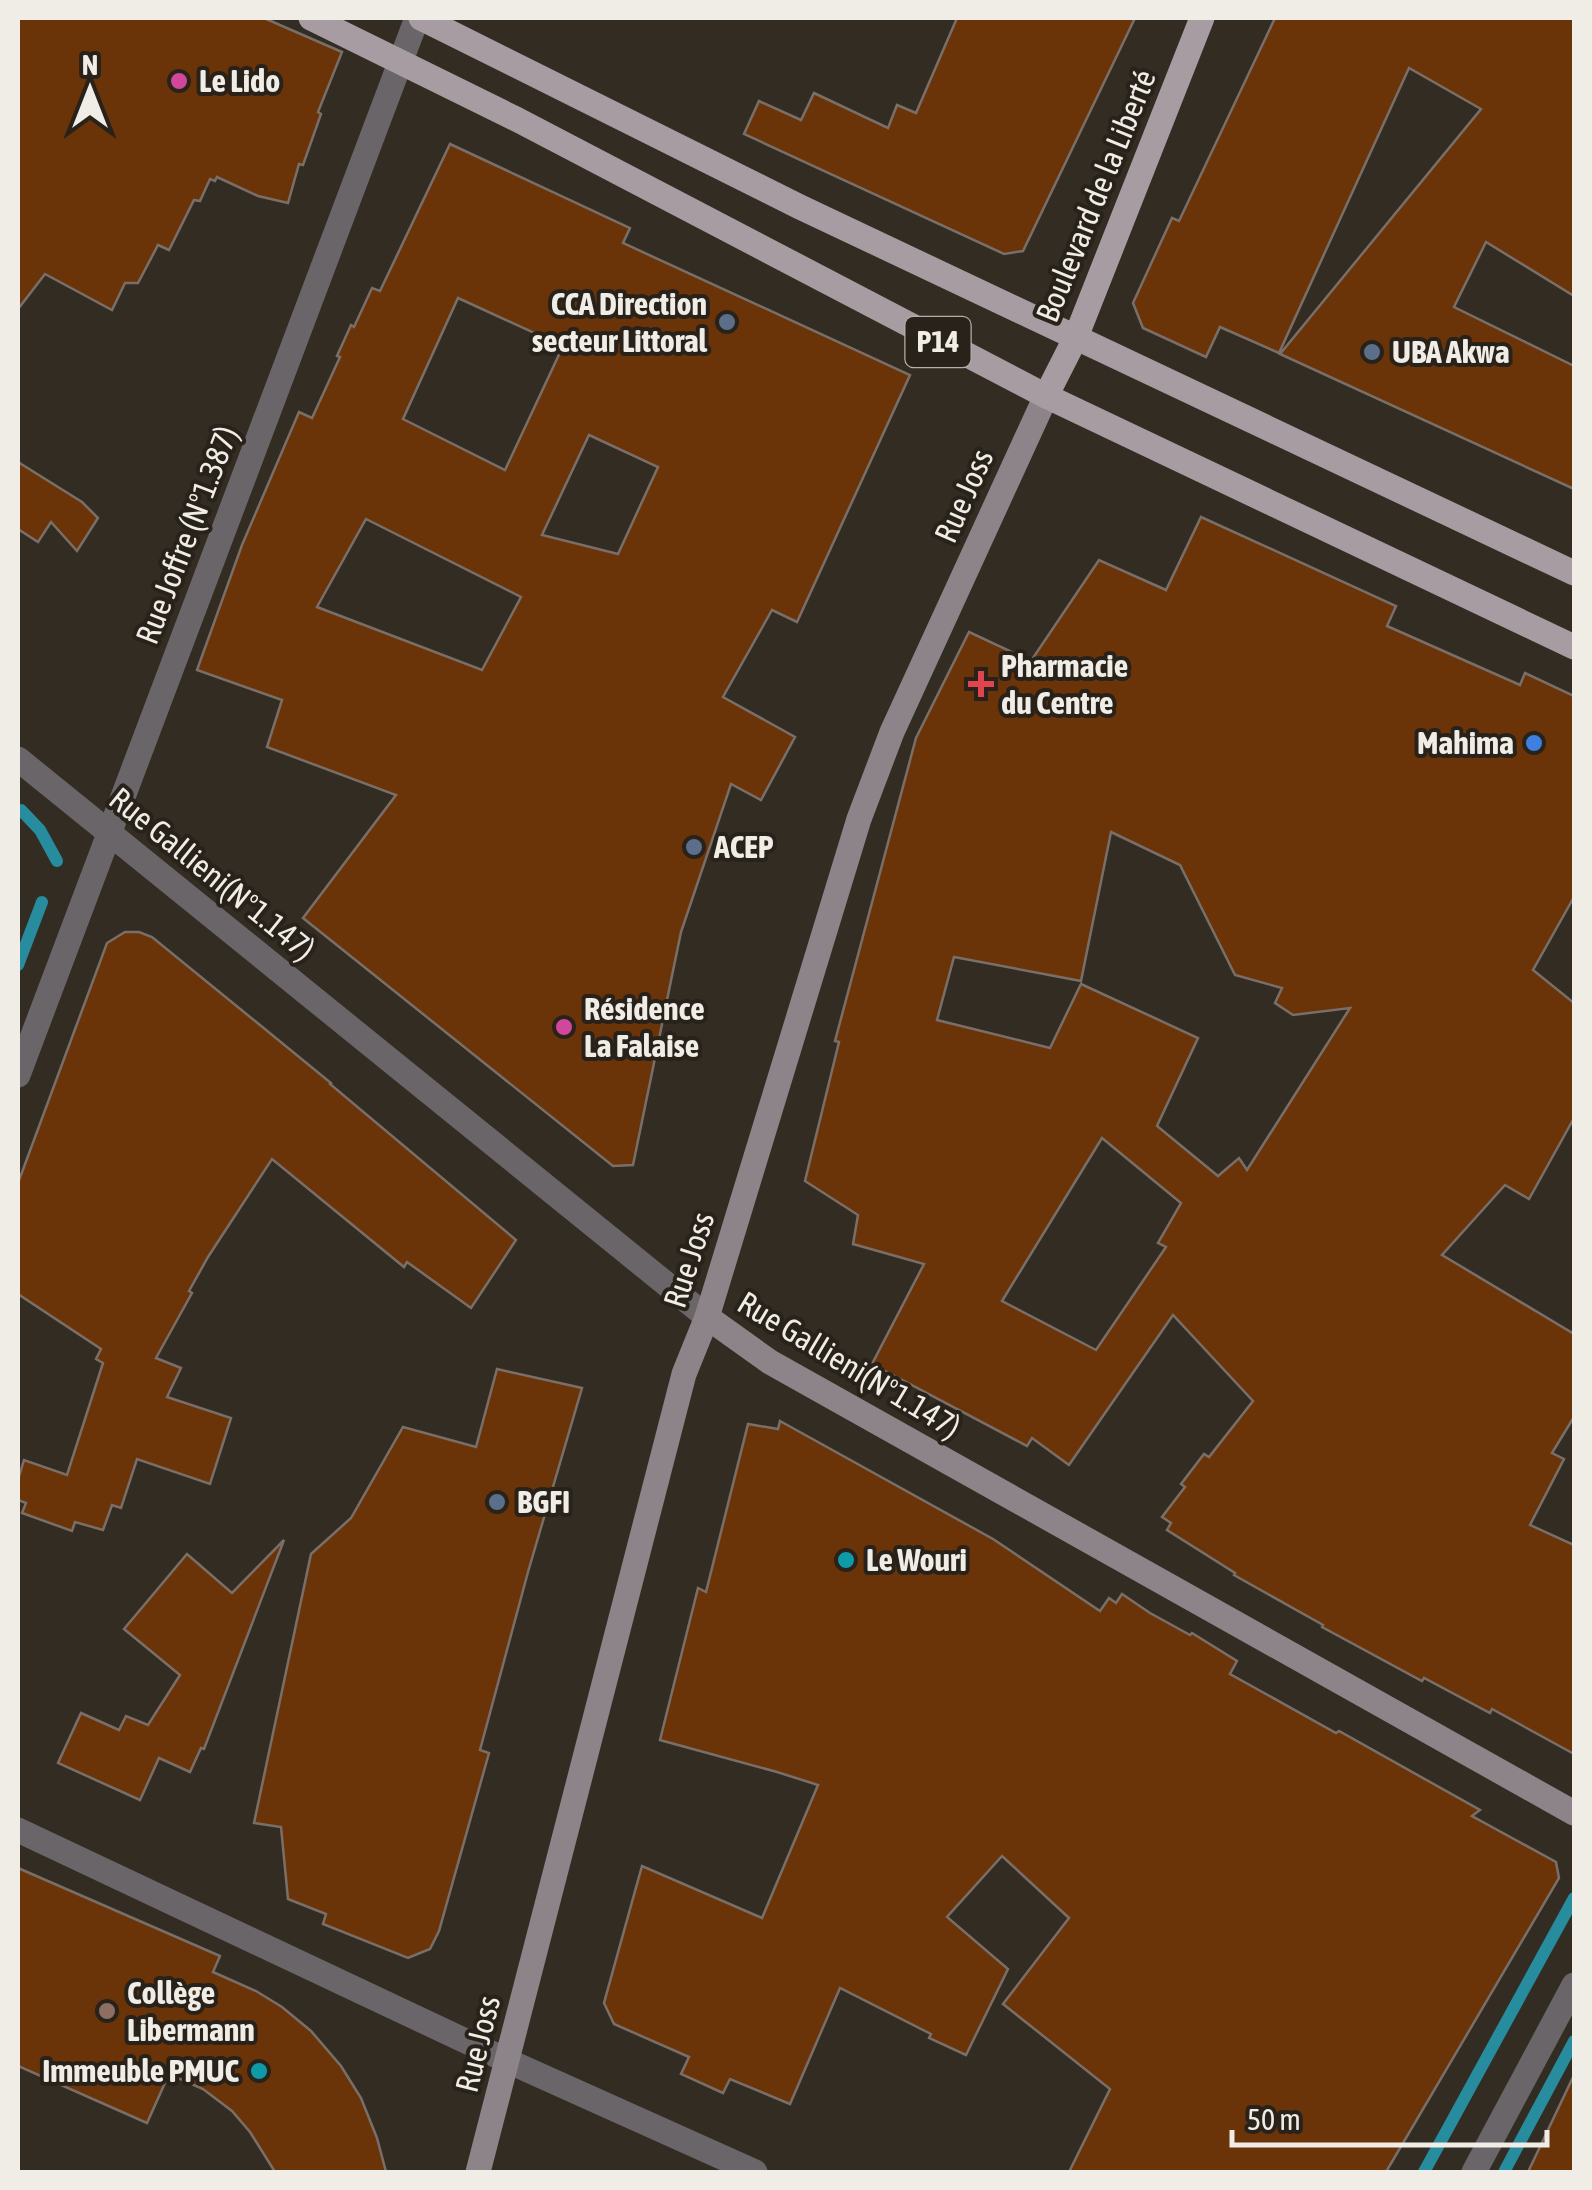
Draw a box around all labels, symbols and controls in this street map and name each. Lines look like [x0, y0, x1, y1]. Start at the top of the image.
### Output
north arrow [40, 40, 140, 140]
text: N [82, 49, 98, 81]
place label: Le Lido [199, 62, 280, 99]
street label: Boulevard de la Liberté [1028, 64, 1163, 327]
marker: Le Lido [168, 70, 190, 92]
place label: CCA Direction secteur Littoral [532, 285, 708, 359]
marker: CCA Direction secteur Littoral [716, 311, 738, 333]
road number: P14 [906, 317, 970, 367]
place label: UBA Akwa [1392, 333, 1510, 370]
marker: UBA Akwa [1361, 341, 1383, 363]
street label: Rue Joffre (N°1.387) [128, 421, 245, 649]
street label: Rue Joss [927, 443, 1000, 548]
place label: Pharmacie du Centre [1001, 647, 1128, 721]
marker: Pharmacie du Centre [970, 673, 992, 695]
place label: Mahima [1417, 724, 1514, 761]
marker: Mahima [1523, 732, 1545, 754]
street label: Rue Gallieni(N°1.147) [102, 780, 322, 968]
place label: ACEP [713, 828, 774, 865]
marker: ACEP [683, 836, 705, 858]
place label: Résidence La Falaise [584, 990, 705, 1064]
marker: Résidence La Falaise [553, 1016, 575, 1038]
street label: Rue Joss [656, 1207, 721, 1312]
street label: Rue Gallieni(N°1.147) [731, 1284, 967, 1446]
place label: BGFI [517, 1483, 570, 1520]
marker: BGFI [486, 1491, 508, 1513]
place label: Le Wouri [866, 1541, 967, 1578]
marker: Le Wouri [835, 1549, 857, 1571]
place label: Collège Libermann [127, 1974, 255, 2048]
street label: Rue Joss [448, 1992, 507, 2096]
marker: Collège Libermann [96, 2000, 118, 2022]
place label: Immeuble PMUC [42, 2052, 240, 2089]
marker: Immeuble PMUC [248, 2060, 270, 2082]
scale bar [1232, 2085, 1547, 2147]
text: 50 m [1247, 2102, 1301, 2136]

